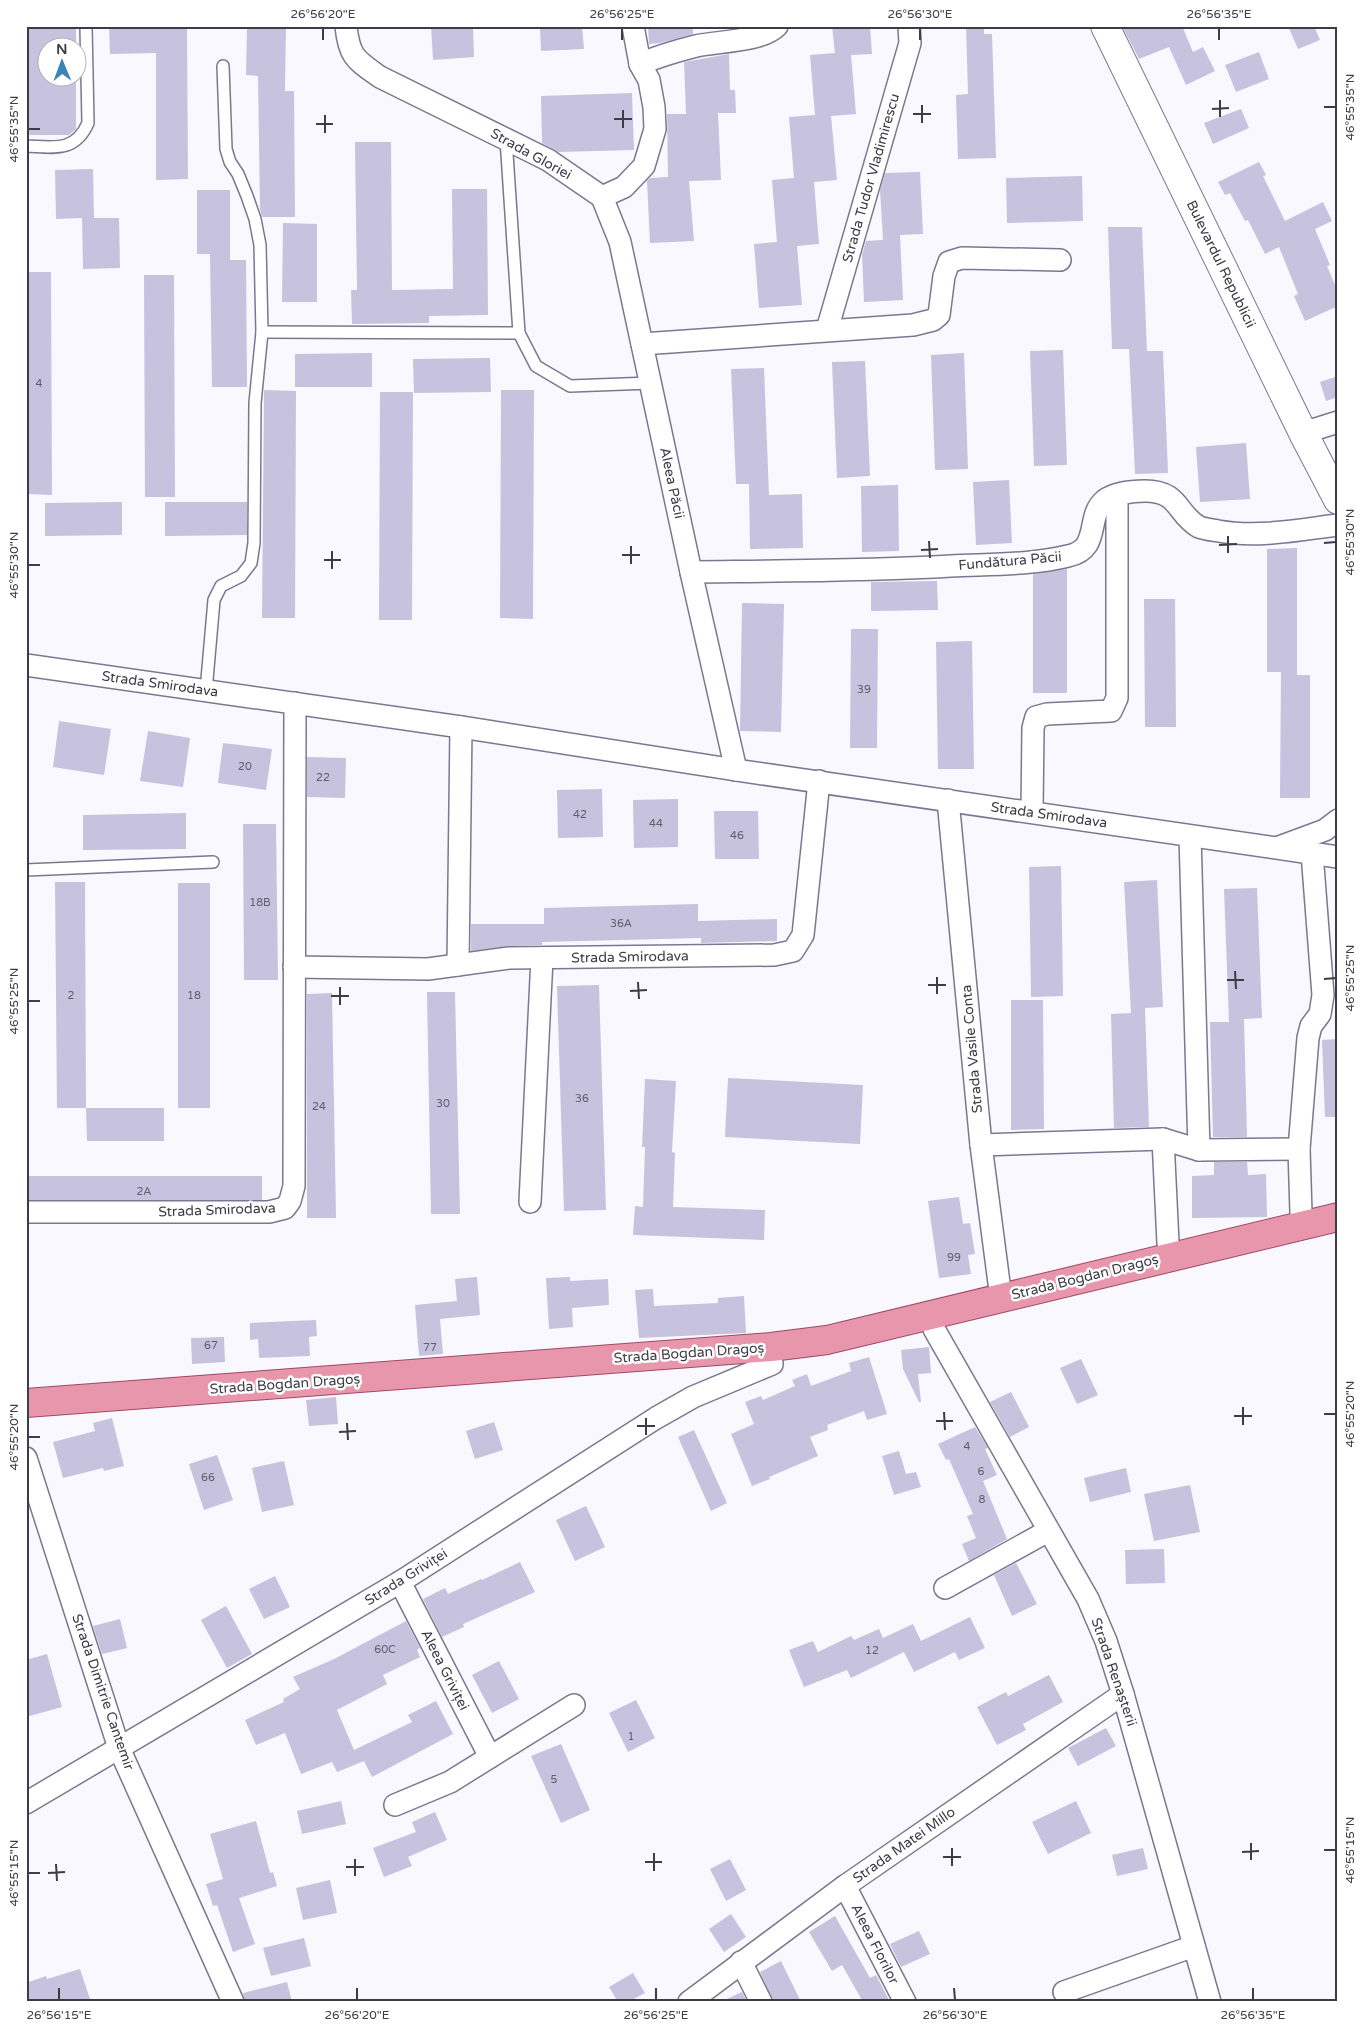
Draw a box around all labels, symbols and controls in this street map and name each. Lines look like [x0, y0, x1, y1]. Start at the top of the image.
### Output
text: 26°56'20"E [291, 7, 356, 21]
text: 26°56'25"E [590, 7, 655, 21]
text: 26°56'30"E [888, 7, 953, 21]
text: 26°56'35"E [1187, 7, 1252, 21]
north arrow [38, 38, 88, 88]
text: N [56, 41, 68, 58]
text: 46°55'35"N [1343, 74, 1357, 140]
street label: Strada Tudor Vladimirescu [839, 91, 903, 265]
text: 46°55'35"N [7, 96, 21, 162]
street label: Strada Gloriei [487, 125, 575, 183]
street label: Bulevardul Republicii [1183, 197, 1259, 331]
house number: 4 [36, 377, 43, 390]
street label: Aleea Păcii [656, 446, 688, 520]
text: 46°55'30"N [1343, 509, 1357, 575]
text: 46°55'30"N [7, 532, 21, 598]
street label: Fundătura Păcii [958, 548, 1062, 574]
street label: Strada Smirodava [101, 667, 219, 701]
house number: 39 [857, 683, 871, 696]
house number: 20 [238, 760, 252, 773]
house number: 22 [316, 771, 330, 784]
street label: Strada Smirodava [990, 798, 1108, 832]
house number: 42 [573, 808, 587, 821]
house number: 44 [649, 817, 663, 830]
house number: 46 [730, 829, 744, 842]
house number: 18B [249, 896, 271, 909]
house number: 36A [610, 917, 632, 930]
text: 46°55'25"N [1343, 945, 1357, 1011]
street label: Strada Smirodava [571, 947, 689, 967]
text: 46°55'25"N [7, 968, 21, 1034]
street label: Strada Vasile Conta [958, 984, 986, 1114]
house number: 2 [68, 989, 75, 1002]
house number: 18 [187, 989, 201, 1002]
house number: 36 [575, 1092, 589, 1105]
house number: 30 [436, 1097, 450, 1110]
house number: 24 [312, 1100, 326, 1113]
house number: 2A [136, 1185, 152, 1198]
street label: Strada Smirodava [158, 1199, 276, 1221]
street label: Strada Bogdan Dragoș [1010, 1250, 1160, 1303]
house number: 99 [947, 1251, 961, 1264]
house number: 67 [204, 1339, 218, 1352]
street label: Strada Bogdan Dragoș [613, 1339, 765, 1367]
house number: 77 [423, 1341, 437, 1354]
street label: Strada Bogdan Dragoș [209, 1370, 361, 1398]
text: 46°55'20"N [1343, 1381, 1357, 1447]
text: 46°55'20"N [7, 1404, 21, 1470]
house number: 4 [964, 1440, 971, 1453]
house number: 6 [978, 1465, 985, 1478]
house number: 66 [201, 1471, 215, 1484]
house number: 8 [979, 1493, 986, 1506]
street label: Strada Griviței [362, 1545, 450, 1609]
street label: Strada Dimitrie Cantemir [68, 1612, 138, 1773]
street label: Strada Renașterii [1087, 1615, 1141, 1729]
street label: Aleea Griviței [417, 1627, 473, 1713]
house number: 60C [374, 1643, 396, 1656]
house number: 12 [865, 1644, 879, 1657]
house number: 1 [628, 1730, 634, 1743]
house number: 5 [551, 1773, 558, 1786]
street label: Strada Matei Millo [850, 1803, 958, 1887]
text: 46°55'15"N [1343, 1817, 1357, 1883]
text: 46°55'15"N [7, 1840, 21, 1906]
street label: Aleea Florilor [847, 1901, 903, 1988]
text: 26°56'15"E [27, 2008, 92, 2022]
text: 26°56'20"E [325, 2008, 390, 2022]
text: 26°56'25"E [624, 2008, 689, 2022]
text: 26°56'30"E [923, 2008, 988, 2022]
text: 26°56'35"E [1221, 2008, 1286, 2022]

